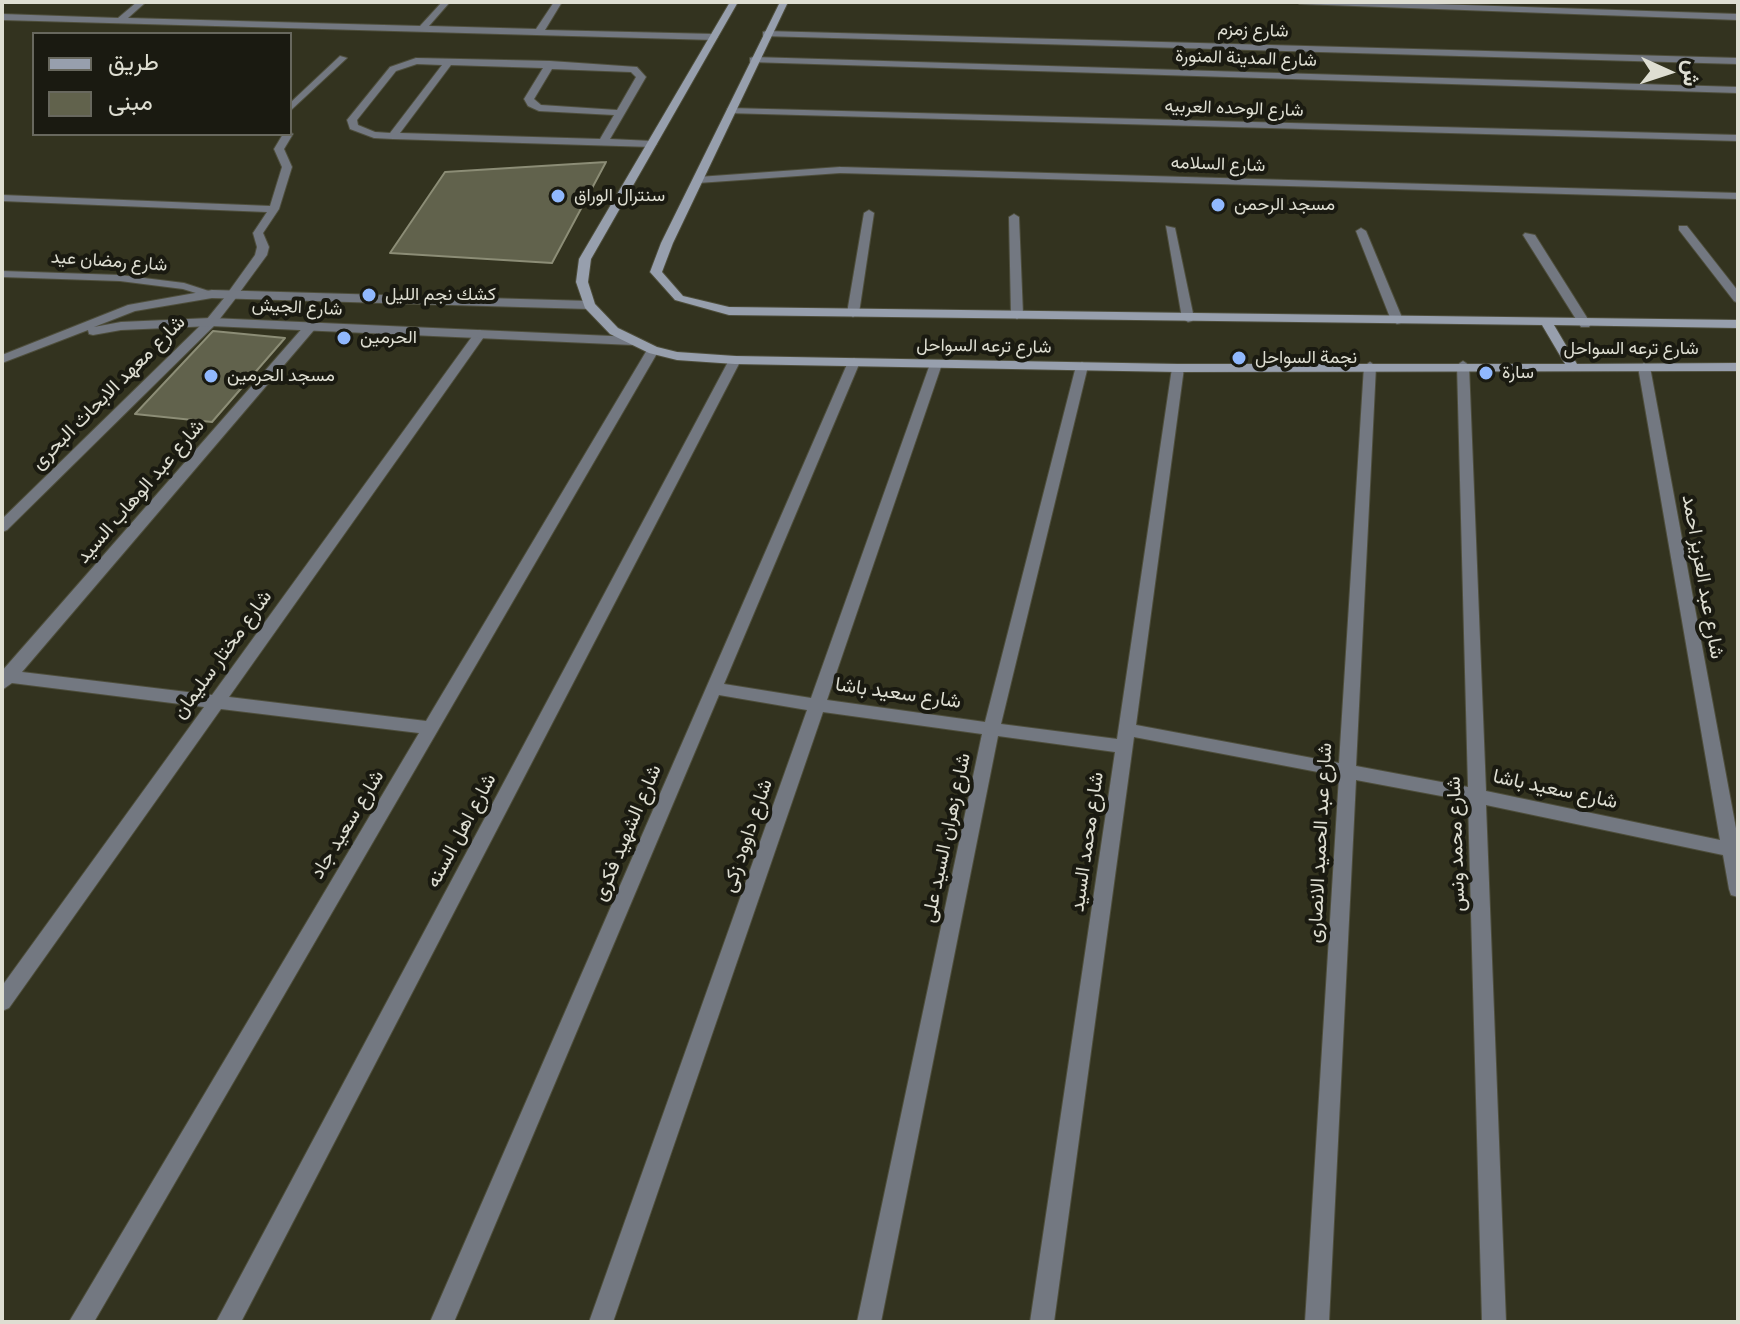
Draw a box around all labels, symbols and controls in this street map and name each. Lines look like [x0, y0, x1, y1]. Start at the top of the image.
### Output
street label: شارع زمزم [1217, 19, 1289, 43]
legend [32, 32, 292, 136]
north arrow [1628, 32, 1708, 112]
text: طريق [108, 45, 159, 78]
street label: شارع المدينة المنورة [1175, 46, 1317, 72]
text: ش [1676, 59, 1708, 87]
text: مبنى [108, 85, 153, 118]
street label: شارع الوحده العربيه [1164, 96, 1304, 122]
street label: شارع السلامه [1170, 153, 1266, 177]
place label: سنترال الوراق [574, 185, 665, 207]
marker: سنترال الوراق [549, 187, 567, 205]
place label: مسجد الرحمن [1234, 194, 1335, 216]
marker: مسجد الرحمن [1209, 196, 1227, 214]
street label: شارع رمضان عيد [50, 247, 168, 277]
place label: كشك نجم الليل [385, 284, 496, 306]
marker: كشك نجم الليل [360, 286, 378, 304]
street label: شارع الجيش [251, 295, 343, 321]
street label: شارع معهد الابحاث البحرى [27, 311, 191, 475]
place label: الحرمين [360, 327, 417, 349]
marker: الحرمين [335, 329, 353, 347]
street label: شارع ترعه السواحل [916, 335, 1052, 359]
street label: شارع ترعه السواحل [1563, 338, 1699, 360]
place label: نجمة السواحل [1255, 347, 1357, 369]
marker: نجمة السواحل [1230, 349, 1248, 367]
place label: سارة [1502, 362, 1534, 384]
marker: سارة [1477, 364, 1495, 382]
place label: مسجد الحرمين [227, 365, 335, 387]
marker: مسجد الحرمين [202, 367, 220, 385]
street label: شارع عبد الوهاب السيد [72, 415, 210, 569]
street label: شارع عبد العزيز احمد [1676, 493, 1728, 661]
street label: شارع مختار سليمان [168, 586, 278, 724]
street label: شارع سعيد باشا [834, 673, 962, 715]
street label: شارع عبد الحميد الانصارى [1304, 742, 1338, 944]
street label: شارع زهران السيد على [917, 751, 977, 925]
street label: شارع الشهيد فكرى [588, 761, 668, 905]
street label: شارع سعيد باشا [1490, 765, 1620, 815]
street label: شارع سعيد جاد [306, 766, 390, 884]
street label: شارع اهل السنه [422, 770, 502, 892]
street label: شارع محمد السيد [1066, 770, 1110, 914]
street label: شارع داوود زكى [717, 776, 779, 896]
street label: شارع محمد ونس [1443, 776, 1471, 912]

